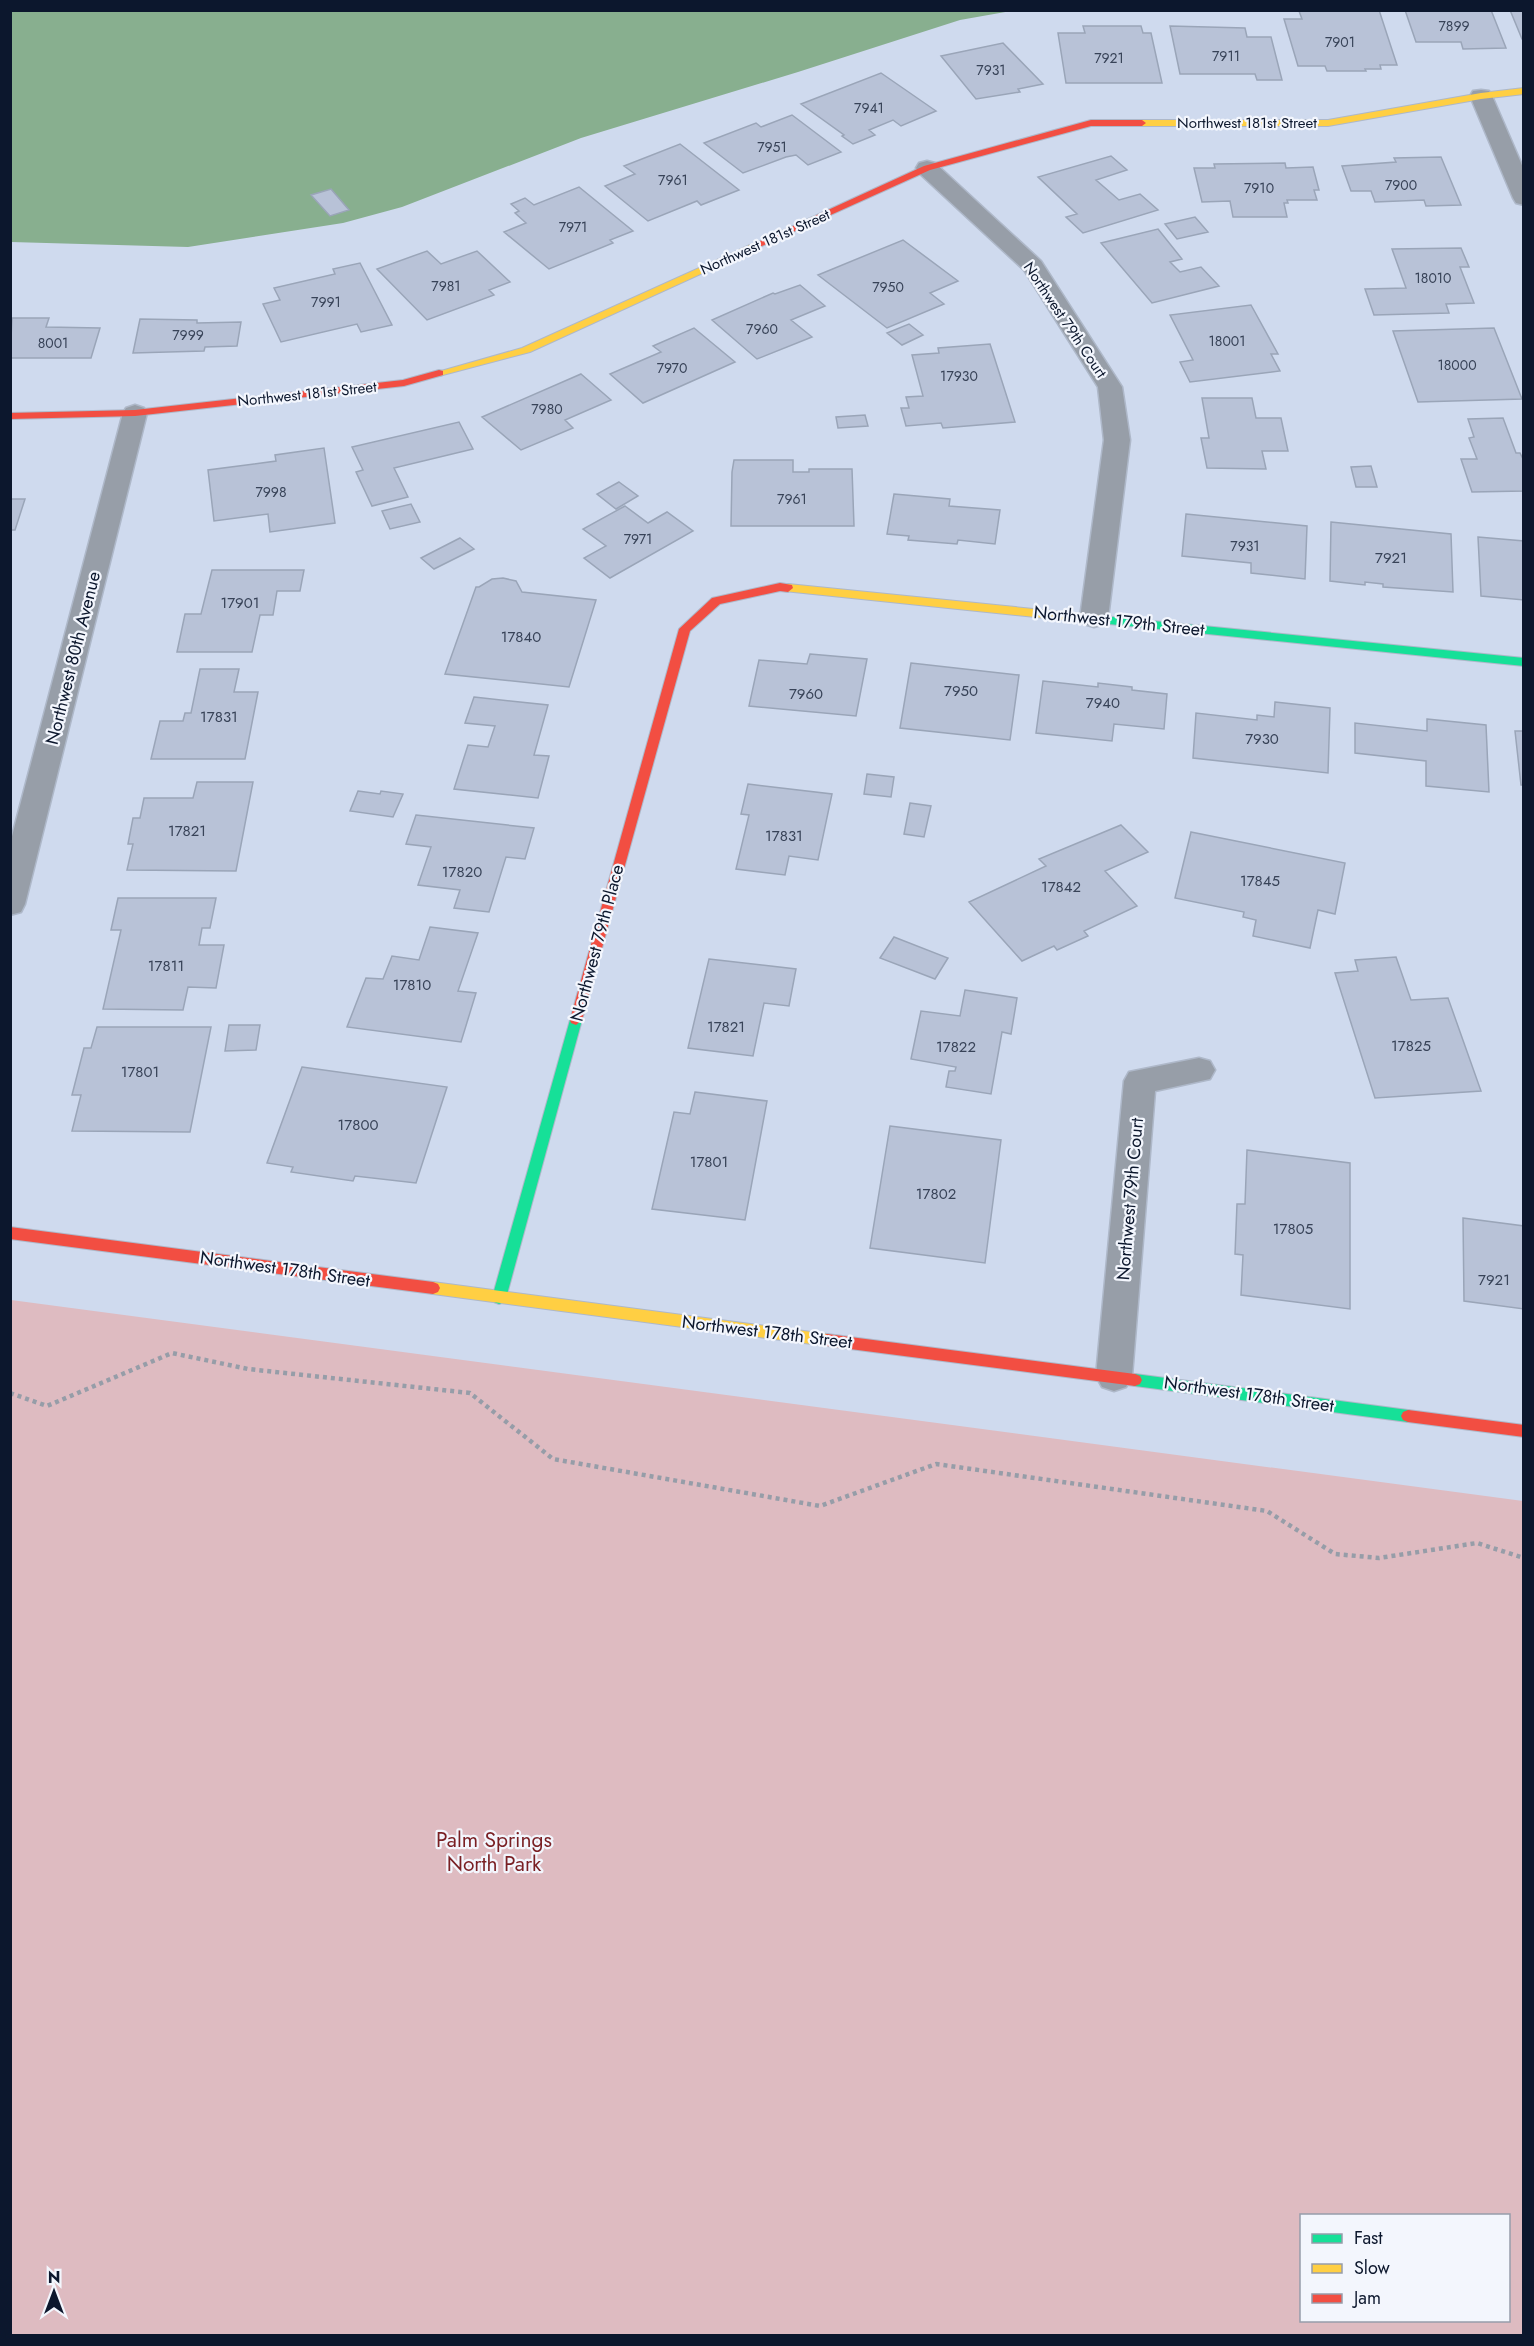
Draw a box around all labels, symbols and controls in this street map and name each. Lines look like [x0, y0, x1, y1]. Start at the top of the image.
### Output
house number: 7899 [1438, 16, 1470, 36]
house number: 7901 [1325, 32, 1355, 52]
house number: 7911 [1212, 46, 1240, 66]
house number: 7921 [1094, 48, 1124, 68]
house number: 7931 [976, 60, 1006, 80]
house number: 7941 [854, 98, 884, 118]
street label: Northwest 181st Street [1177, 112, 1317, 134]
house number: 7951 [757, 137, 787, 157]
house number: 7961 [658, 170, 688, 190]
house number: 7900 [1385, 175, 1417, 195]
house number: 7910 [1244, 178, 1274, 198]
street label: Northwest 181st Street [697, 203, 834, 280]
house number: 7971 [559, 217, 587, 237]
street label: Northwest 79th Court [1018, 258, 1112, 383]
house number: 18010 [1414, 268, 1452, 288]
house number: 7981 [431, 276, 461, 296]
house number: 7950 [872, 277, 904, 297]
house number: 7991 [311, 292, 341, 312]
house number: 7960 [746, 319, 778, 339]
house number: 7999 [172, 325, 204, 345]
house number: 18001 [1208, 331, 1246, 351]
house number: 8001 [38, 333, 68, 353]
house number: 18000 [1437, 355, 1477, 375]
house number: 7970 [657, 358, 687, 378]
house number: 17930 [940, 366, 978, 386]
street label: Northwest 181st Street [236, 376, 378, 412]
house number: 7980 [531, 399, 563, 419]
house number: 7998 [255, 482, 287, 502]
house number: 7961 [777, 489, 807, 509]
house number: 7971 [624, 529, 652, 549]
house number: 7931 [1230, 536, 1260, 556]
house number: 7921 [1375, 547, 1407, 569]
street label: Northwest 80th Avenue [39, 569, 107, 747]
house number: 17901 [220, 592, 260, 614]
street label: Northwest 179th Street [1032, 599, 1207, 643]
house number: 17840 [501, 626, 541, 648]
house number: 7950 [944, 680, 978, 702]
house number: 7960 [789, 683, 823, 705]
house number: 7940 [1086, 692, 1120, 714]
house number: 17831 [200, 706, 238, 728]
house number: 7930 [1245, 728, 1279, 750]
house number: 17821 [168, 820, 206, 842]
house number: 17831 [765, 825, 803, 847]
house number: 17820 [442, 861, 482, 883]
street label: Northwest 79th Place [564, 862, 630, 1024]
house number: 17845 [1240, 870, 1280, 892]
house number: 17842 [1041, 876, 1081, 898]
house number: 17811 [148, 955, 184, 977]
house number: 17810 [393, 974, 431, 996]
house number: 17821 [707, 1016, 745, 1038]
house number: 17825 [1391, 1035, 1431, 1057]
house number: 17822 [936, 1036, 976, 1058]
house number: 17801 [121, 1061, 159, 1083]
house number: 17800 [338, 1114, 378, 1136]
street label: Northwest 79th Court [1110, 1116, 1150, 1281]
house number: 17801 [690, 1151, 728, 1173]
house number: 17802 [916, 1183, 956, 1205]
house number: 17805 [1273, 1218, 1313, 1240]
street label: Northwest 178th Street [198, 1244, 372, 1294]
house number: 7921 [1478, 1269, 1510, 1291]
street label: Northwest 178th Street [680, 1309, 854, 1355]
street label: Northwest 178th Street [1162, 1369, 1336, 1419]
park label: Palm Springs North Park [436, 1825, 552, 1879]
legend [1300, 2214, 1510, 2322]
text: Fast [1354, 2225, 1383, 2251]
text: Slow [1354, 2255, 1391, 2281]
north arrow [24, 2262, 84, 2322]
text: N [48, 2266, 60, 2289]
text: Jam [1352, 2285, 1381, 2311]

